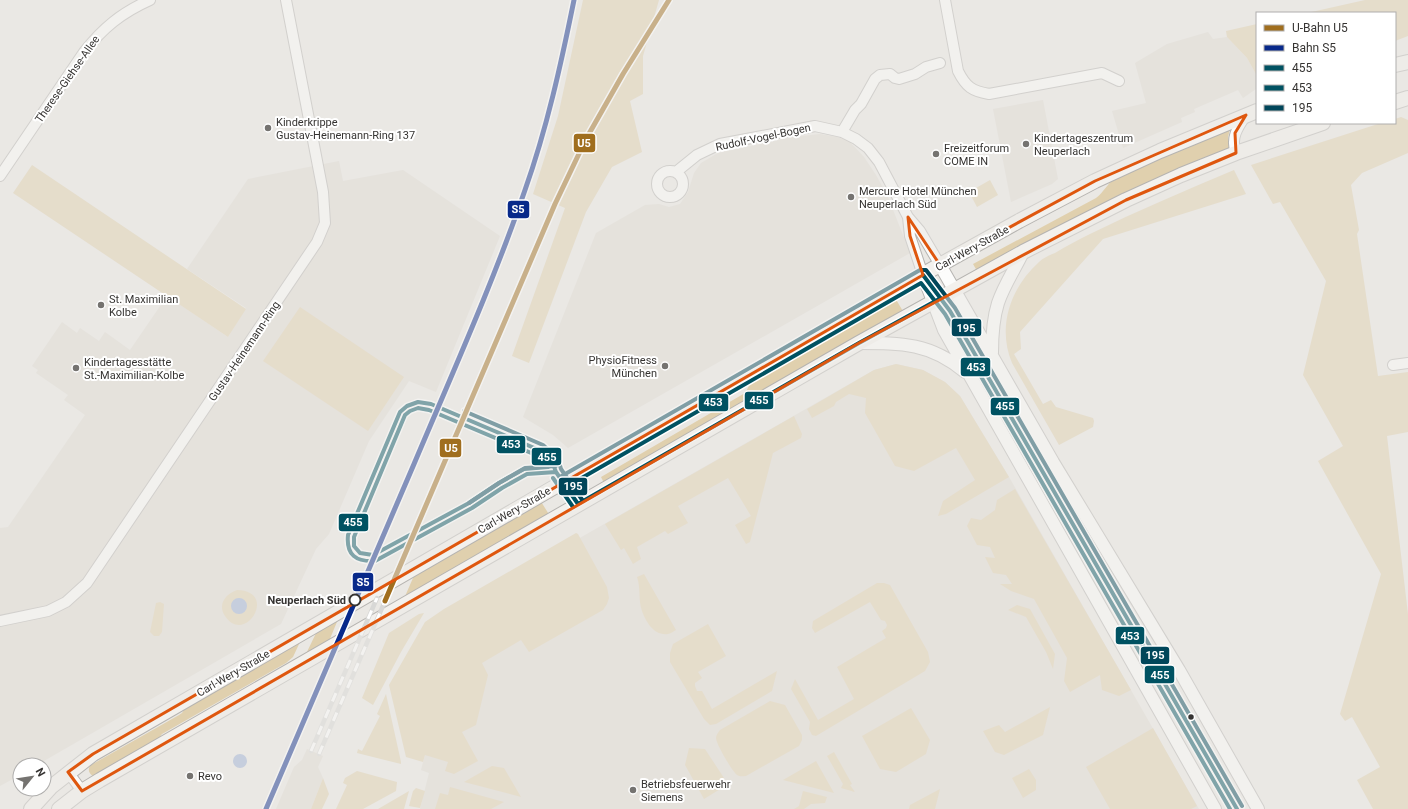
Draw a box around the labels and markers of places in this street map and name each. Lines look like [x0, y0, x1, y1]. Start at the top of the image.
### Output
place label: Kinderkrippe Gustav-Heinemann-Ring 137 [276, 116, 415, 142]
marker: Kinderkrippe Gustav-Heinemann-Ring 137 [263, 123, 273, 133]
place label: Kindertageszentrum Neuperlach [1034, 132, 1133, 158]
marker: Kindertageszentrum Neuperlach [1021, 139, 1031, 149]
place label: Freizeitforum COME IN [944, 142, 1009, 168]
marker: Freizeitforum COME IN [931, 149, 941, 159]
place label: Mercure Hotel München Neuperlach Süd [859, 185, 977, 211]
marker: Mercure Hotel München Neuperlach Süd [846, 192, 856, 202]
place label: St. Maximilian Kolbe [109, 293, 178, 319]
marker: St. Maximilian Kolbe [96, 300, 106, 310]
place label: PhysioFitness München [589, 354, 657, 380]
place label: Kindertagesstätte St.-Maximilian-Kolbe [84, 356, 184, 382]
marker: PhysioFitness München [660, 361, 670, 371]
marker: Kindertagesstätte St.-Maximilian-Kolbe [71, 363, 81, 373]
marker: Neuperlach Süd [348, 593, 362, 607]
place label: Neuperlach Süd [267, 594, 346, 607]
unlabelled marker [1186, 712, 1196, 722]
place label: Revo [198, 770, 222, 783]
marker: Revo [185, 771, 195, 781]
place label: Betriebsfeuerwehr Siemens [641, 778, 731, 804]
marker: Betriebsfeuerwehr Siemens [628, 785, 638, 795]

